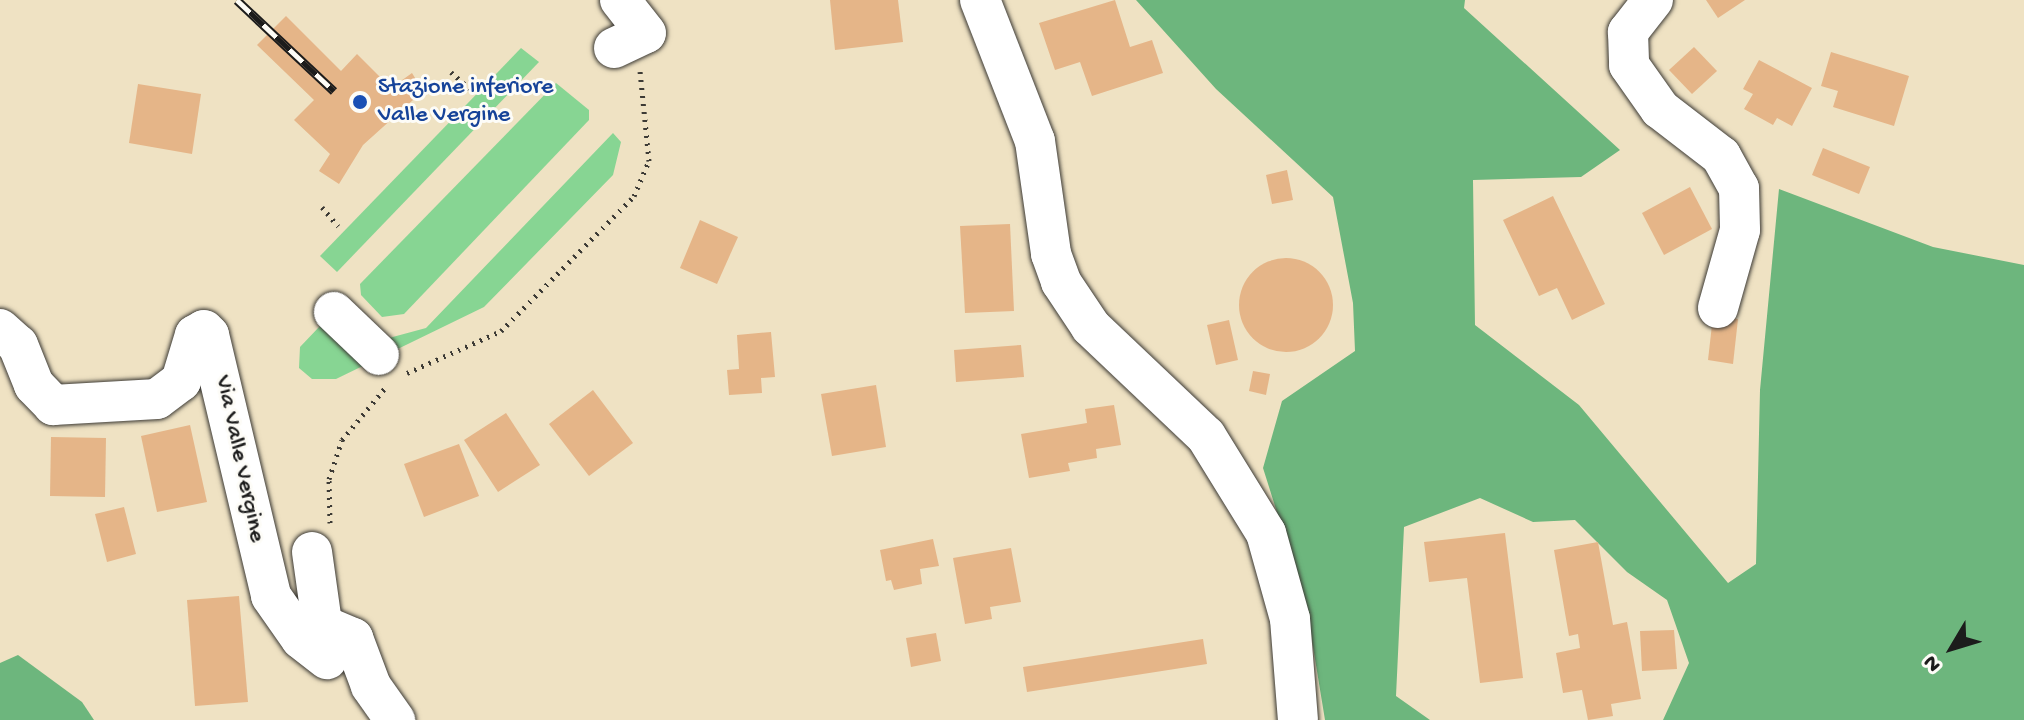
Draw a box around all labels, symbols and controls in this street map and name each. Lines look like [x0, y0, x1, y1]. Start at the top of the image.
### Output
place label: Stazione inferiore Valle Vergine [378, 74, 553, 130]
marker: Stazione inferiore Valle Vergine [349, 91, 371, 113]
street label: Via Valle Vergine [207, 373, 271, 545]
north arrow [1912, 608, 1992, 688]
text: N [1918, 649, 1948, 676]

